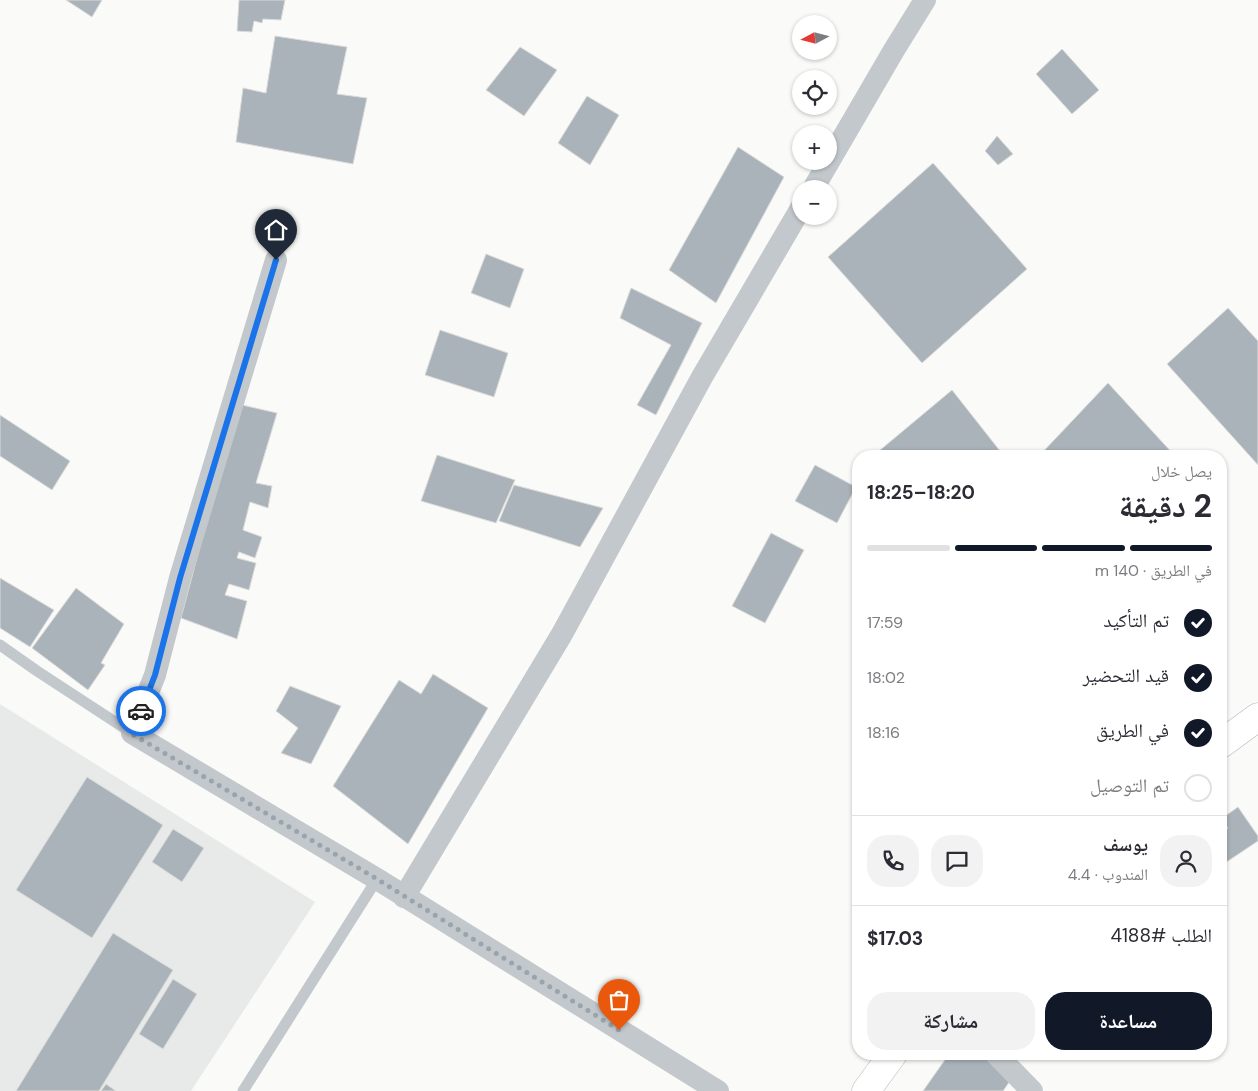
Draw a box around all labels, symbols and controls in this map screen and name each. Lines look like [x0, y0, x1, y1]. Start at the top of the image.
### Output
north arrow [792, 15, 838, 60]
map controls [792, 15, 837, 225]
button: locate [792, 70, 837, 115]
button: + [792, 125, 837, 170]
button: − [792, 180, 837, 225]
pin [255, 209, 297, 260]
icon: home [262, 216, 290, 244]
text: يصل خلال [1151, 461, 1212, 482]
text: 18:20–18:25 [867, 480, 975, 505]
text: 2 دقيقة [1119, 485, 1212, 527]
text: في الطريق · 140 m [1095, 560, 1212, 581]
text: تم التأكيد [1103, 608, 1169, 633]
icon: check [1184, 609, 1212, 637]
text: 17:59 [867, 612, 903, 633]
text: قيد التحضير [1083, 663, 1169, 688]
icon: check [1184, 664, 1212, 692]
text: 18:02 [867, 667, 905, 688]
courier [116, 686, 166, 736]
icon: car [127, 697, 155, 725]
text: في الطريق [1096, 718, 1169, 743]
icon: check [1184, 719, 1212, 747]
text: 18:16 [867, 722, 900, 743]
text: تم التوصيل [1090, 773, 1169, 798]
text: يوسف [1103, 832, 1148, 857]
button: phone [867, 835, 919, 887]
button: chat [931, 835, 983, 887]
button: person [1160, 835, 1212, 887]
text: المندوب · 4.4 [1068, 864, 1148, 885]
text: الطلب #4188 [1110, 923, 1212, 948]
text: $17.03 [867, 926, 923, 951]
pin [598, 979, 640, 1030]
icon: bag [605, 986, 633, 1014]
button: مشاركة [867, 992, 1035, 1050]
button: مساعدة [1045, 992, 1212, 1050]

